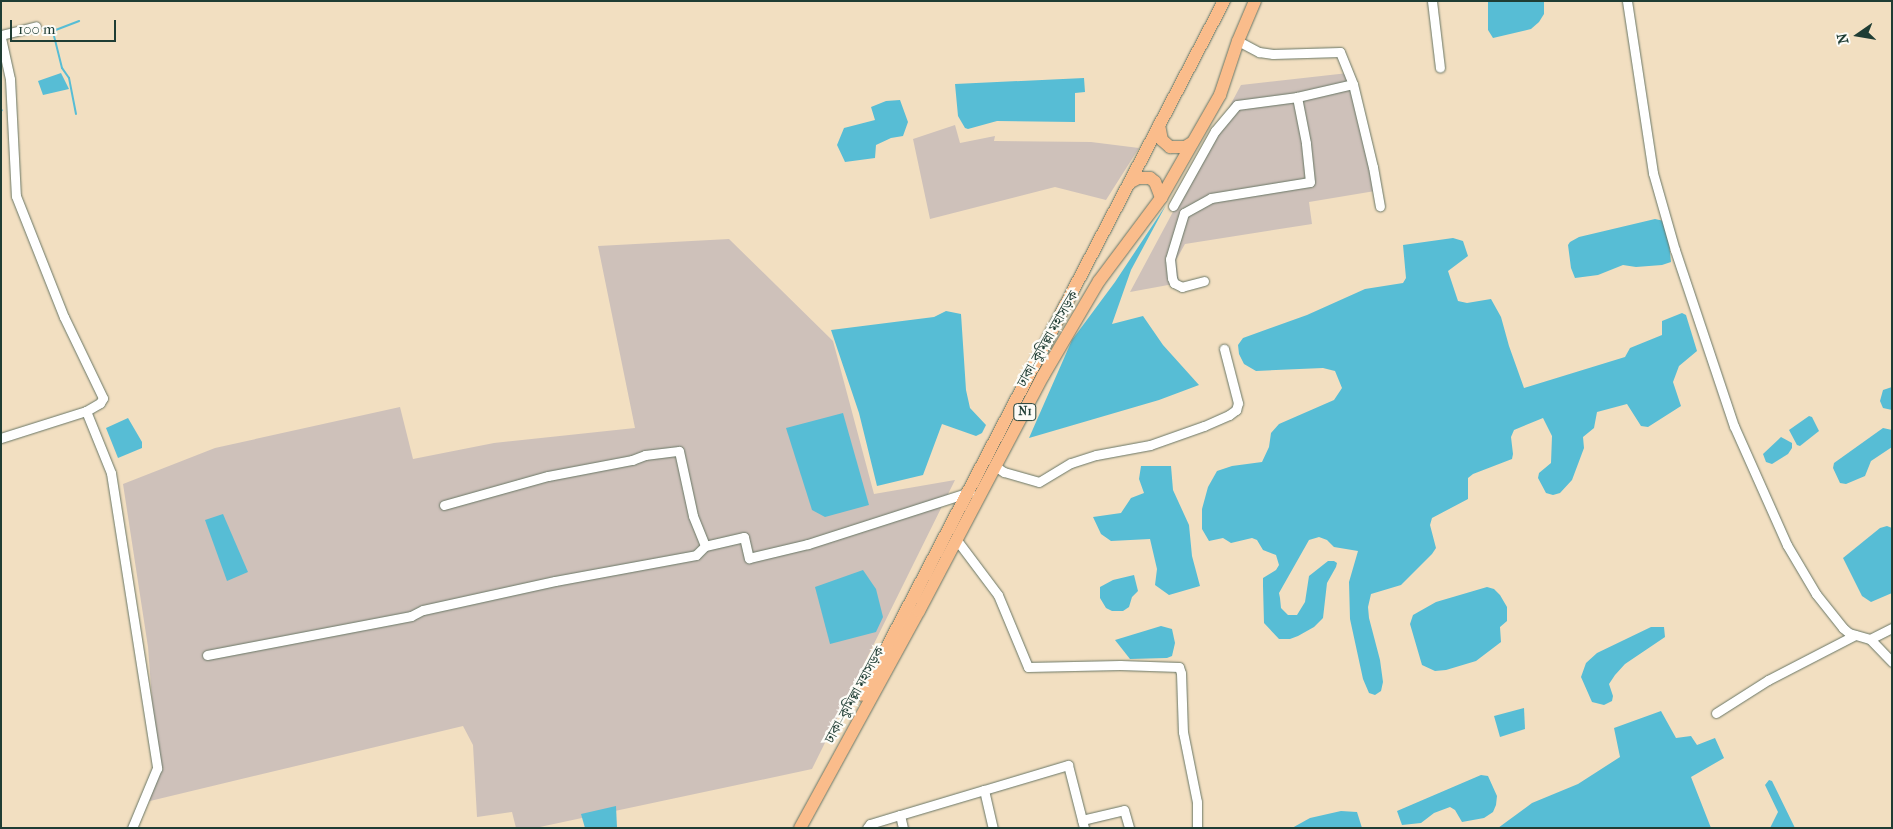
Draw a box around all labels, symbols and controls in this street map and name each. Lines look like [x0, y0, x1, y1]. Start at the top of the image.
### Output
scale bar [12, 10, 119, 42]
north arrow [1833, 10, 1883, 60]
text: 100 m [18, 20, 56, 38]
text: N [1833, 31, 1852, 46]
street label: ঢাকা–কুমিল্লা মহাসড়ক [1014, 288, 1082, 390]
road number: N1 [1012, 402, 1038, 422]
street label: ঢাকা–কুমিল্লা মহাসড়ক [822, 644, 888, 746]

